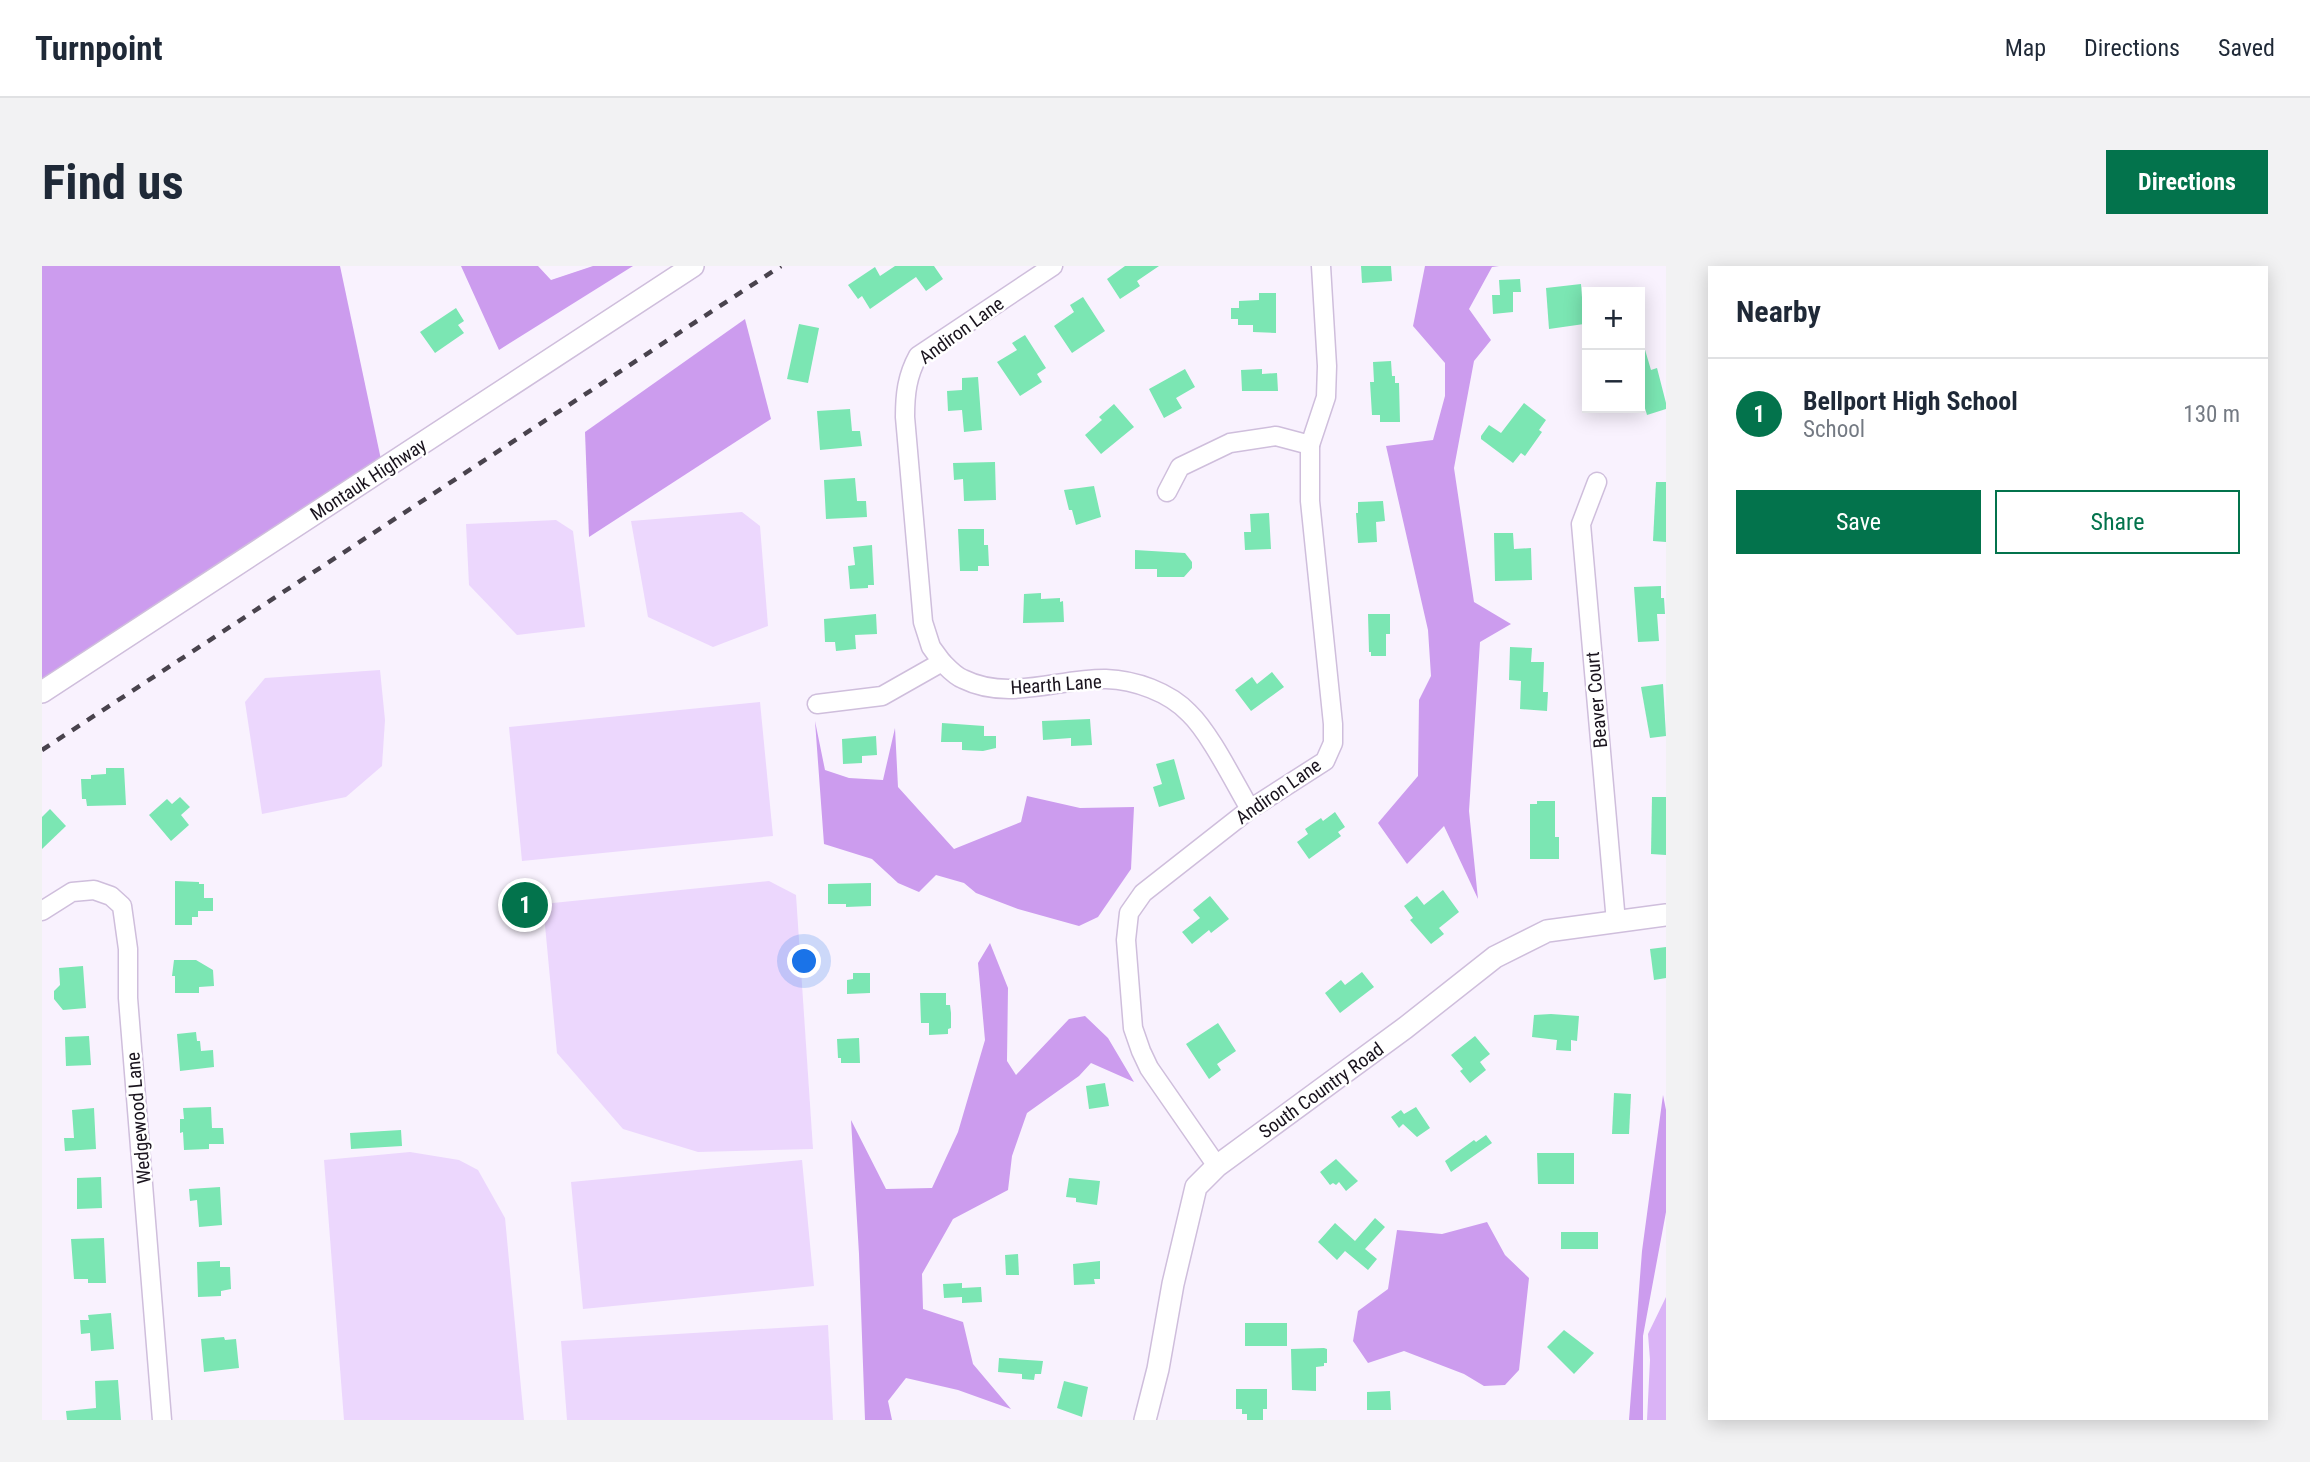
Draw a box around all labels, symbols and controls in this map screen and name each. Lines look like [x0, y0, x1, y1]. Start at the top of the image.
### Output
text: Turnpoint [35, 29, 163, 68]
text: Map [2005, 34, 2046, 62]
text: Directions [2084, 34, 2180, 62]
text: Saved [2218, 34, 2275, 62]
button: Directions [2106, 150, 2268, 214]
text: Find us [42, 154, 184, 211]
map controls [1582, 287, 1645, 413]
button: + [1582, 287, 1645, 350]
street label: Andiron Lane [915, 292, 1008, 369]
text: Nearby [1736, 294, 1821, 329]
button: − [1582, 350, 1645, 413]
text: Bellport High School [1803, 386, 2018, 416]
text: 1 [1753, 401, 1765, 428]
text: 130 m [2183, 401, 2240, 428]
text: School [1803, 416, 1865, 443]
street label: Montauk Highway [306, 433, 431, 526]
button: Save [1736, 490, 1981, 554]
button: Share [1995, 490, 2240, 554]
street label: Beaver Court [1581, 651, 1612, 749]
street label: Hearth Lane [1010, 670, 1103, 699]
street label: Andiron Lane [1231, 754, 1325, 829]
pin: 1 [502, 879, 548, 931]
your location [787, 944, 821, 978]
street label: South Country Road [1254, 1037, 1388, 1143]
street label: Wedgewood Lane [121, 1051, 156, 1185]

